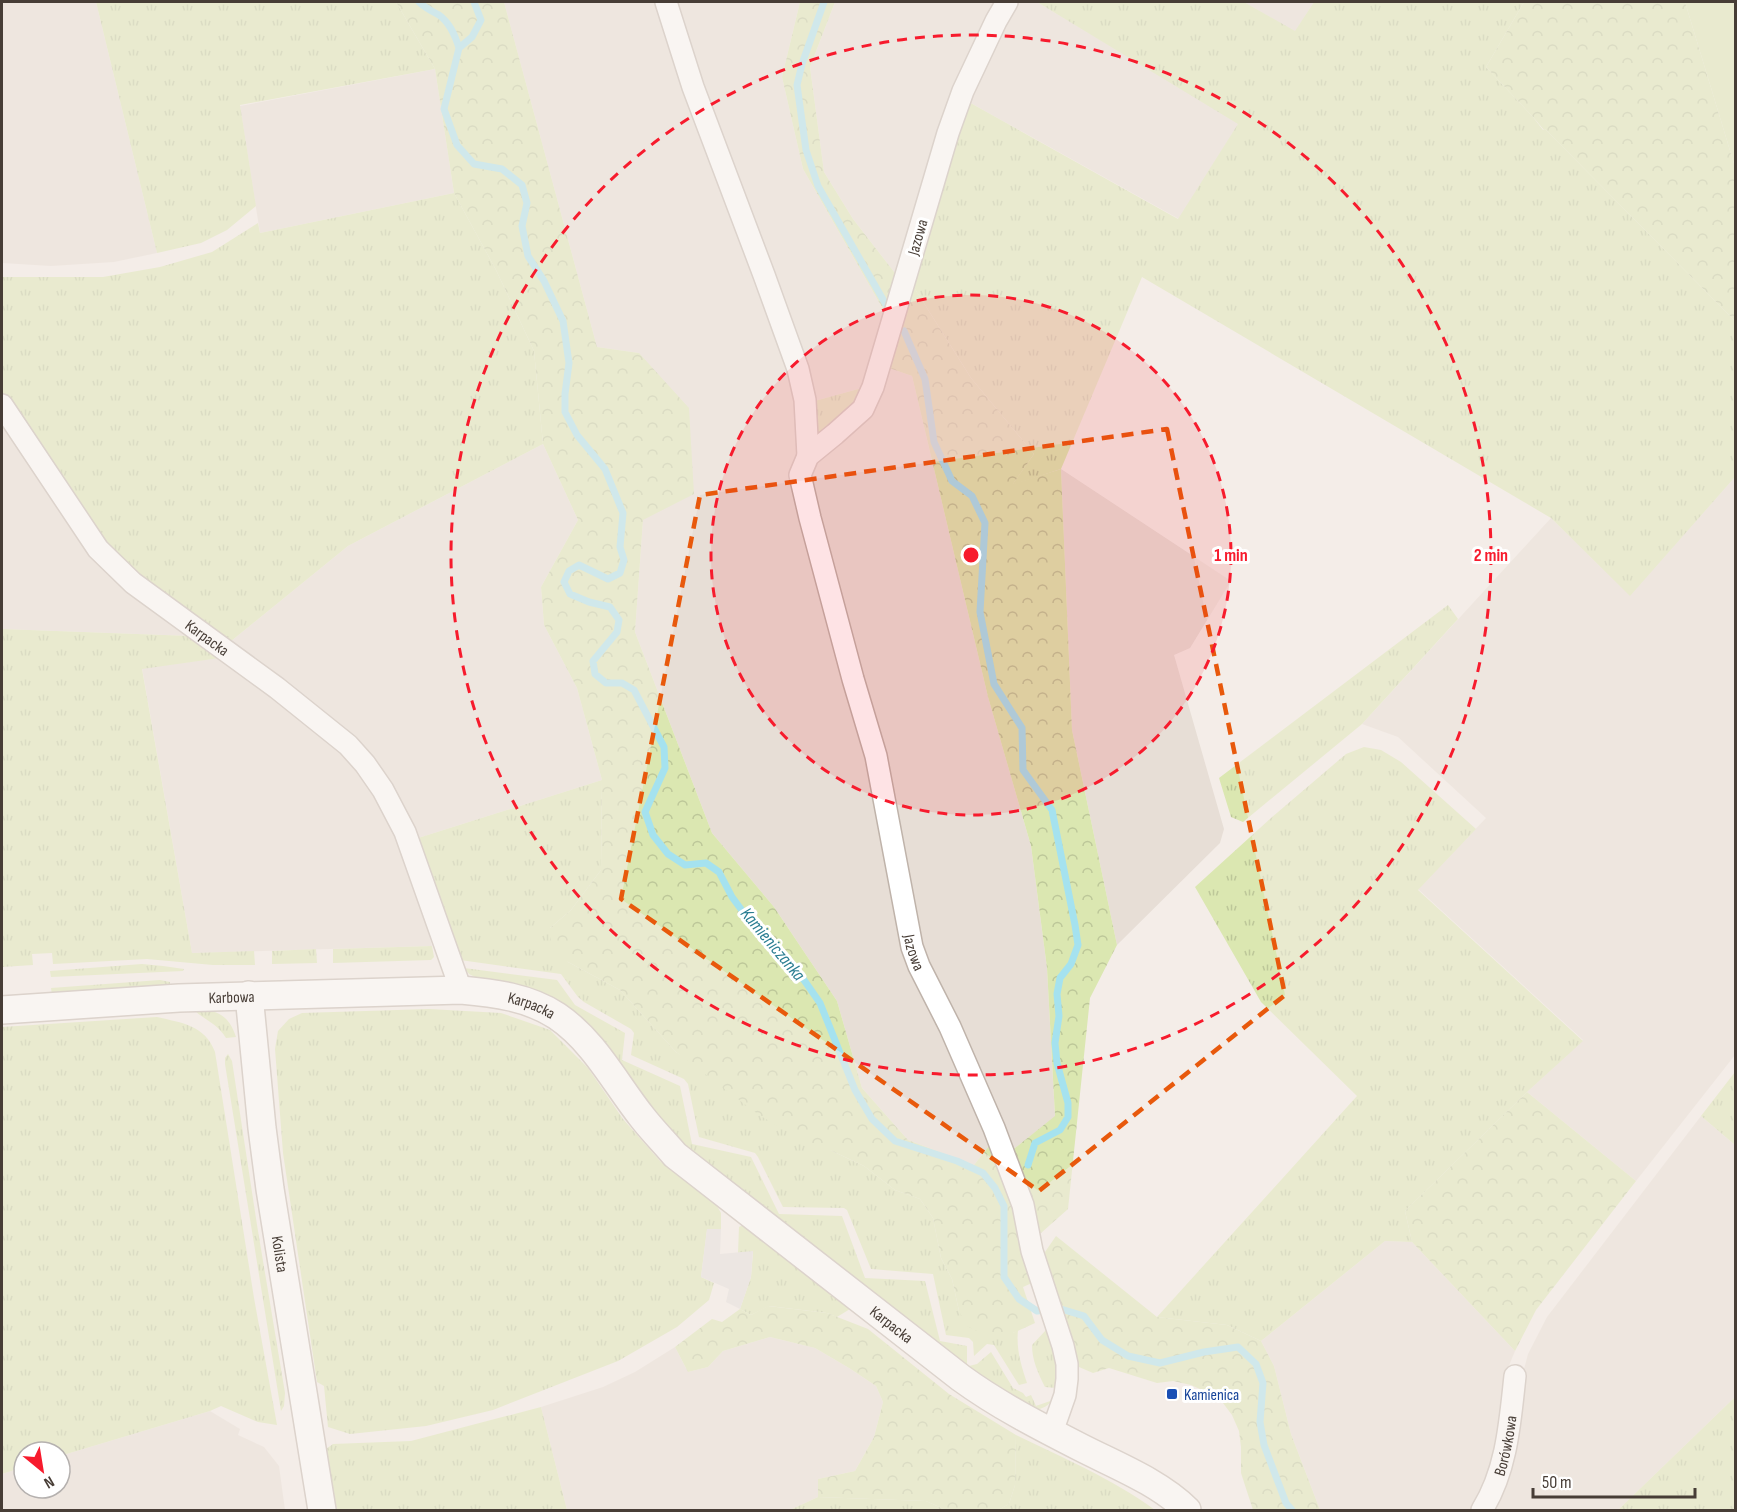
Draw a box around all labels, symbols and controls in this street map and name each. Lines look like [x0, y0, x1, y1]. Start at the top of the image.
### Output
street label: Jazowa [904, 217, 933, 259]
centre of rings [961, 545, 981, 565]
text: 1 min [1214, 545, 1248, 566]
text: 2 min [1474, 545, 1508, 566]
street label: Karpacka [181, 616, 232, 661]
water label: Kamieniczanka [736, 903, 810, 986]
street label: Jazowa [899, 932, 928, 974]
street label: Karbowa [208, 988, 255, 1008]
street label: Karpacka [506, 989, 558, 1024]
street label: Kolista [267, 1235, 291, 1274]
street label: Karpacka [866, 1303, 916, 1348]
place label: Kamienica [1184, 1386, 1239, 1405]
marker: Kamienica [1165, 1387, 1179, 1401]
street label: Borówkowa [1491, 1414, 1522, 1479]
north arrow [12, 1440, 72, 1500]
scale bar [1533, 1461, 1695, 1499]
text: N [40, 1471, 57, 1492]
text: 50 m [1542, 1472, 1572, 1493]

